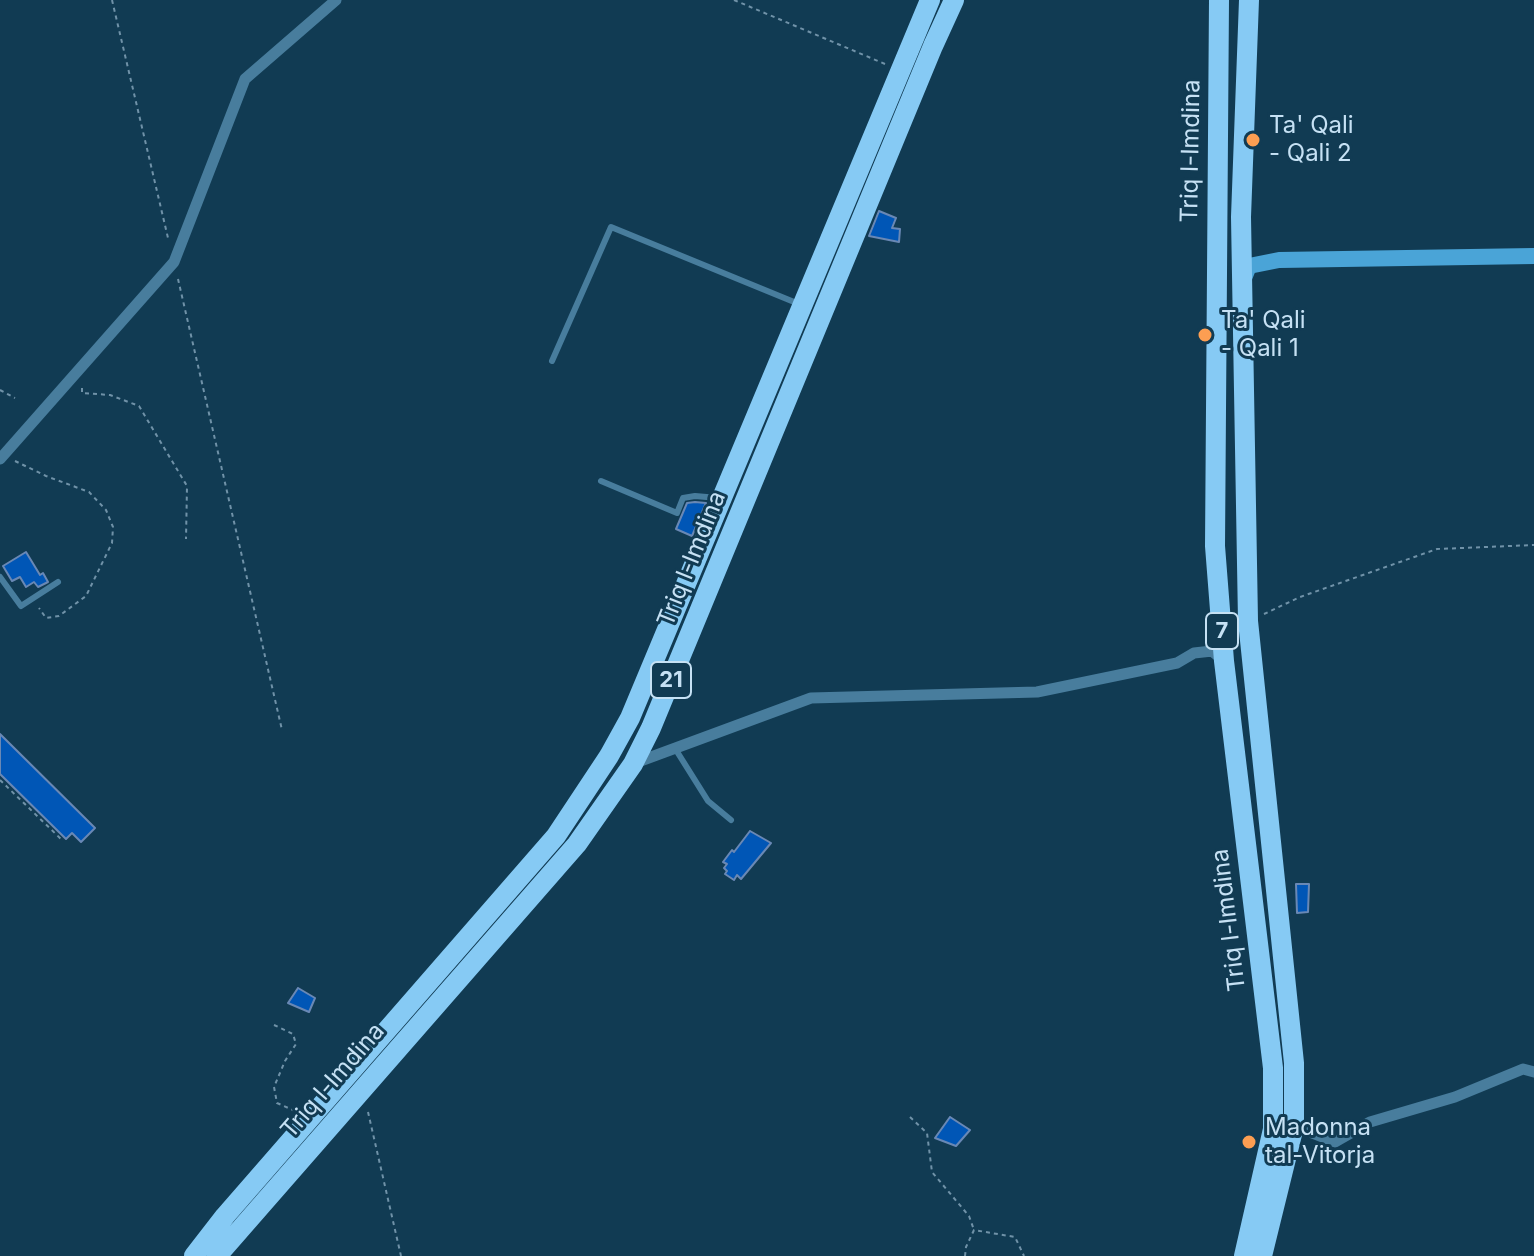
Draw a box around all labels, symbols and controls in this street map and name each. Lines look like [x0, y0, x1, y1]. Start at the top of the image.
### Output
street label: Triq l-Imdina [1175, 79, 1207, 223]
place label: Ta' Qali - Qali 2 [1269, 112, 1354, 168]
marker: Ta' Qali - Qali 2 [1244, 131, 1262, 149]
place label: Ta' Qali - Qali 1 [1221, 307, 1306, 363]
marker: Ta' Qali - Qali 1 [1196, 326, 1214, 344]
street label: Triq l-Imdina [652, 487, 732, 631]
road number: 7 [1206, 613, 1238, 649]
road number: 21 [651, 662, 691, 698]
street label: Triq l-Imdina [1206, 847, 1252, 993]
street label: Triq l-Imdina [275, 1017, 391, 1145]
place label: Madonna tal-Vitorja [1265, 1114, 1375, 1170]
marker: Madonna tal-Vitorja [1240, 1133, 1258, 1151]

